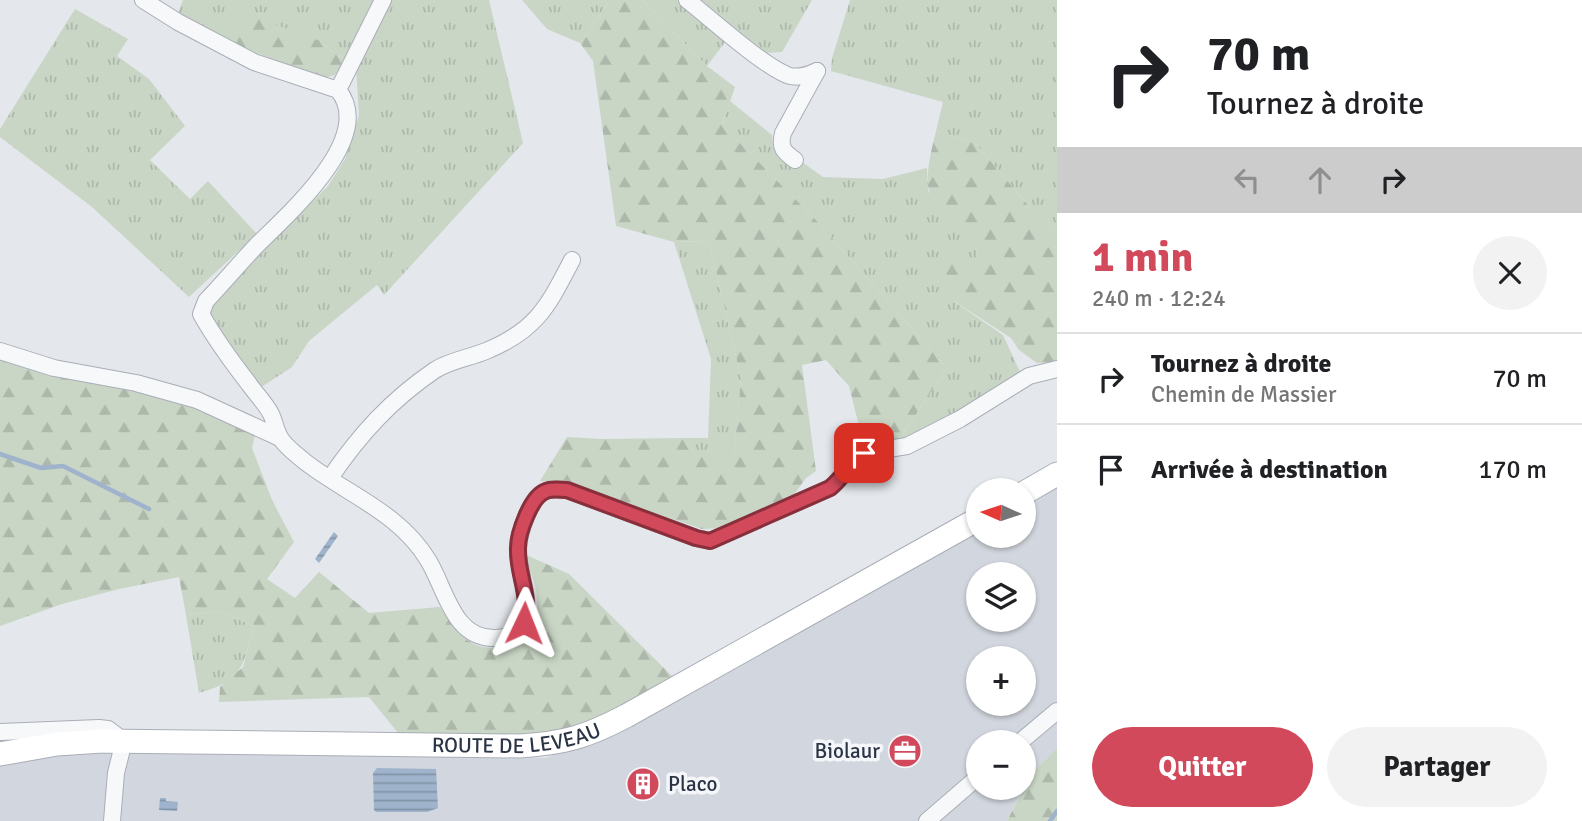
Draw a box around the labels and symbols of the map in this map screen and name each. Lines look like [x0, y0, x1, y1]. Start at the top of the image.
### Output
pin [834, 423, 894, 483]
north arrow [966, 478, 1036, 548]
position arrow [487, 586, 561, 660]
street label: ROUTE DE LEVEAU [432, 717, 605, 759]
office icon: Biolaur [886, 732, 924, 770]
place label: Biolaur [815, 738, 880, 764]
building icon: Placo [624, 765, 662, 803]
place label: Placo [668, 771, 717, 797]

